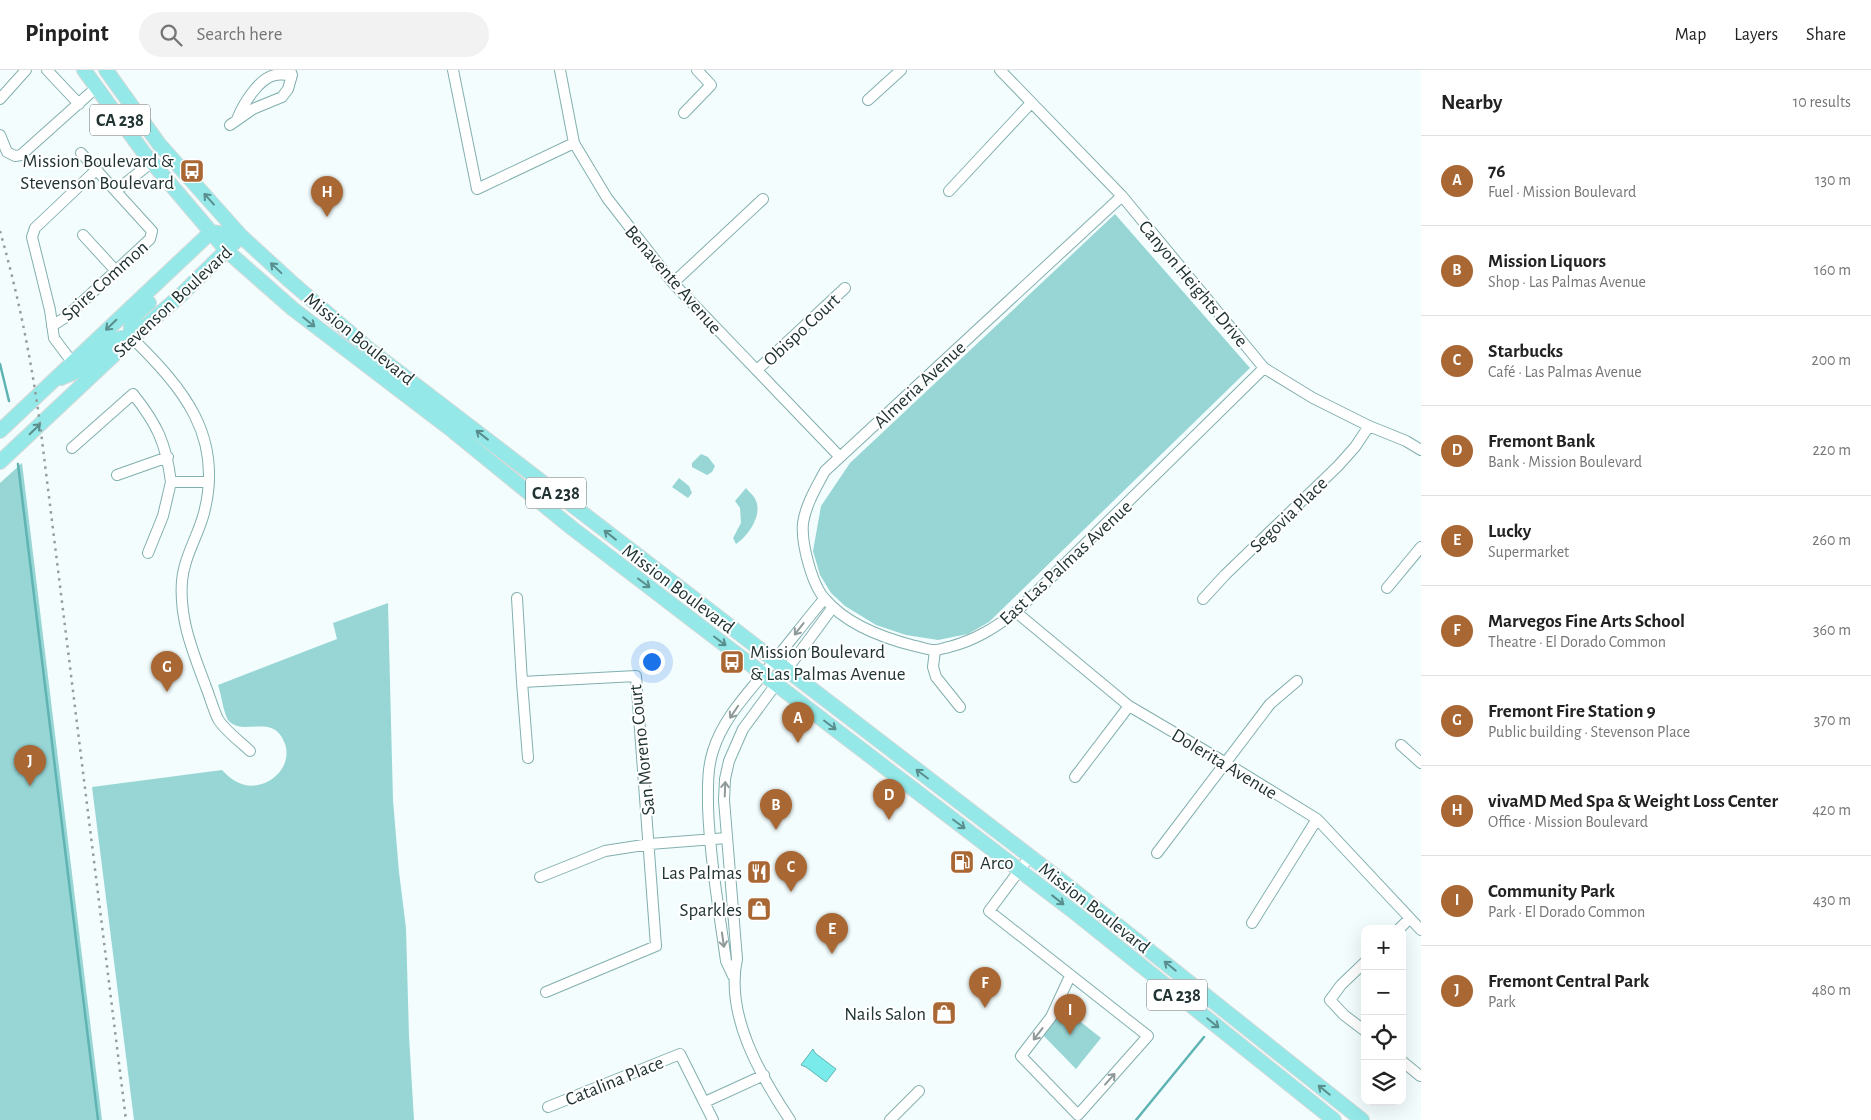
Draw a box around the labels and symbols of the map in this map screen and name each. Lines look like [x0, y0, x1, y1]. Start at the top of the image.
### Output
road number: CA 238 [90, 104, 150, 136]
place label: Mission Boulevard & Stevenson Boulevard [20, 152, 174, 193]
bus stop icon: Mission Boulevard & Stevenson Boulevard [179, 158, 205, 184]
pin: H [311, 176, 343, 217]
one-way arrow [203, 193, 214, 206]
street label: Canyon Heights Drive [1135, 217, 1251, 351]
street label: Benavente Avenue [621, 222, 725, 338]
street label: Spire Common [58, 238, 152, 325]
street label: Stevenson Boulevard [110, 243, 236, 361]
one-way arrow [270, 262, 282, 274]
street label: Mission Boulevard [301, 289, 418, 389]
street label: Obispo Court [760, 290, 844, 370]
one-way arrow [302, 316, 315, 327]
one-way arrow [105, 319, 118, 331]
street label: Almeria Avenue [871, 338, 970, 432]
one-way arrow [29, 423, 42, 435]
one-way arrow [476, 430, 489, 441]
street label: Segovia Place [1247, 474, 1331, 556]
road number: CA 238 [526, 478, 586, 508]
street label: East Las Palmas Avenue [996, 497, 1136, 629]
one-way arrow [603, 530, 617, 540]
street label: Mission Boulevard [618, 541, 738, 638]
one-way arrow [637, 577, 650, 588]
one-way arrow [793, 622, 804, 635]
one-way arrow [713, 636, 727, 646]
place label: Mission Boulevard & Las Palmas Avenue [750, 643, 906, 684]
your location [639, 649, 665, 675]
bus stop icon: Mission Boulevard & Las Palmas Avenue [719, 649, 745, 675]
pin: G [151, 651, 183, 692]
street label: San Moreno Court [626, 683, 659, 816]
pin: A [782, 702, 814, 743]
one-way arrow [728, 705, 738, 719]
one-way arrow [823, 720, 837, 730]
street label: Dolerita Avenue [1168, 725, 1280, 803]
pin: J [14, 745, 46, 786]
one-way arrow [916, 768, 929, 779]
pin: D [873, 779, 905, 820]
one-way arrow [720, 782, 729, 798]
pin: B [760, 789, 792, 830]
one-way arrow [952, 819, 966, 829]
fuel station icon: Arco [949, 849, 975, 875]
pin: C [775, 851, 807, 892]
place label: Arco [980, 854, 1014, 873]
restaurant icon: Las Palmas [746, 859, 772, 885]
street label: Mission Boulevard [1035, 859, 1153, 957]
place label: Las Palmas [661, 864, 742, 883]
one-way arrow [1051, 895, 1065, 905]
shop icon: Sparkles [746, 896, 772, 922]
place label: Sparkles [679, 901, 742, 920]
pin: E [816, 913, 848, 954]
one-way arrow [718, 931, 728, 947]
one-way arrow [1164, 961, 1177, 972]
pin: F [969, 967, 1001, 1008]
road number: CA 238 [1147, 980, 1207, 1010]
pin: I [1054, 994, 1086, 1035]
shop icon: Nails Salon [931, 1000, 957, 1026]
place label: Nails Salon [844, 1005, 926, 1024]
one-way arrow [1206, 1017, 1219, 1028]
one-way arrow [1033, 1027, 1044, 1040]
street label: Catalina Place [563, 1053, 666, 1110]
one-way arrow [1104, 1072, 1116, 1085]
one-way arrow [1318, 1084, 1331, 1095]

